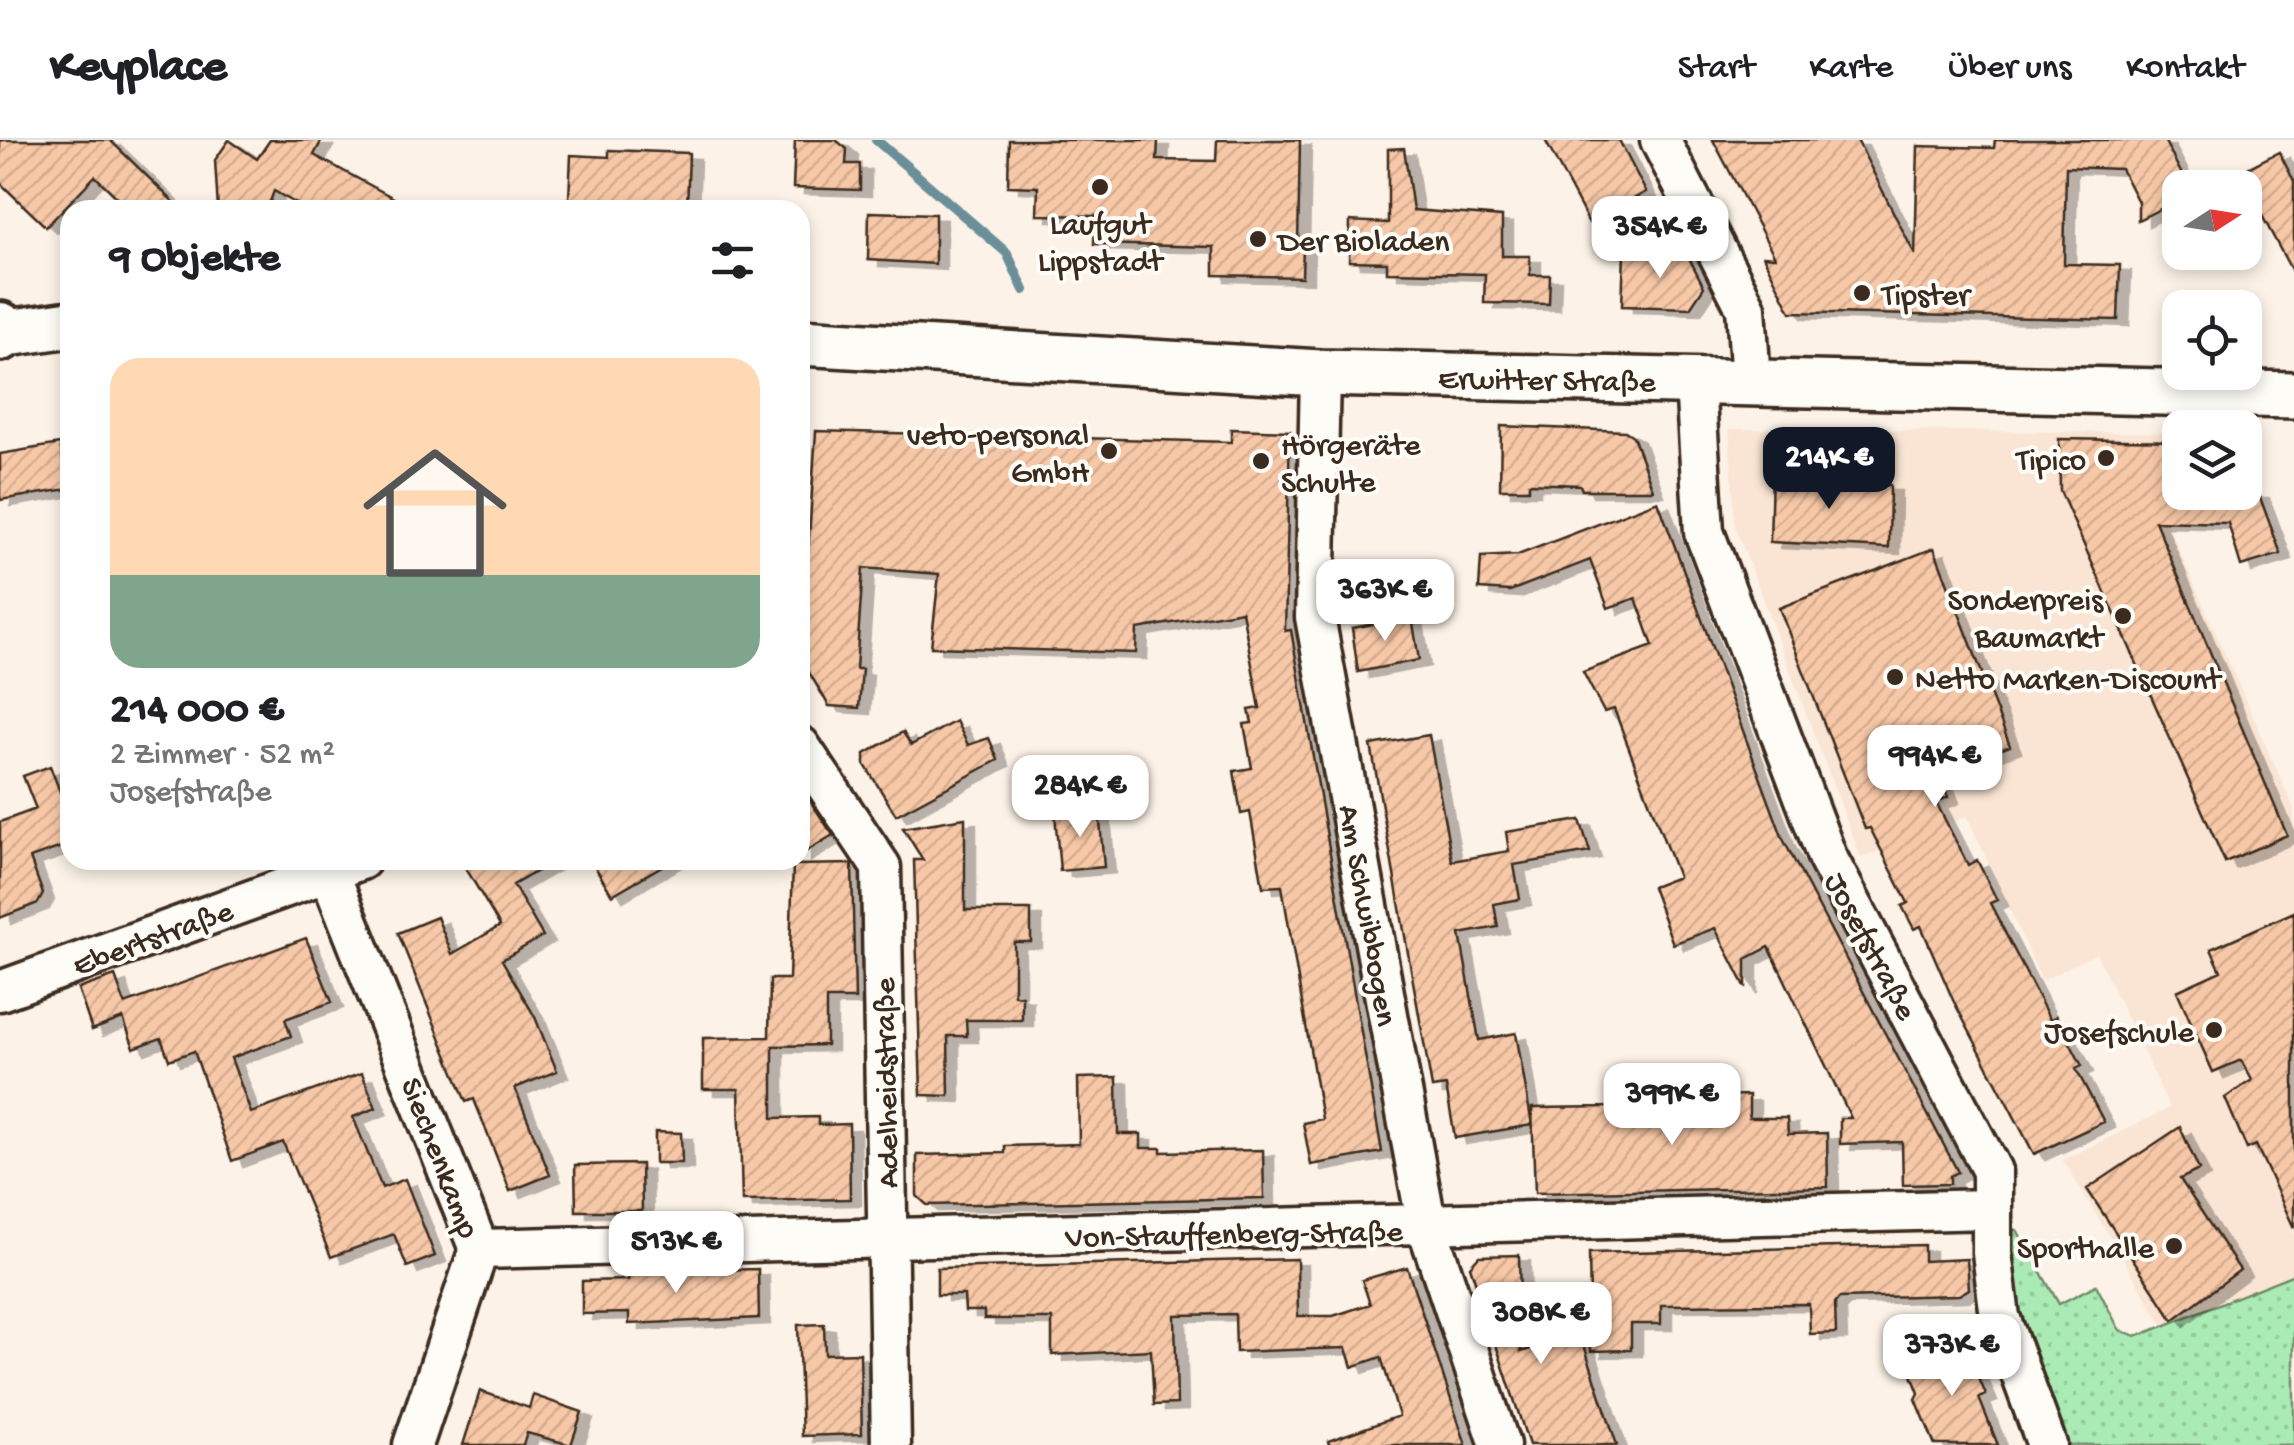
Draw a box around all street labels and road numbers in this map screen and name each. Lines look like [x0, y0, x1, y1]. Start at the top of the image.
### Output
street label: Erwitter Straße [1438, 362, 1656, 404]
street label: Am Schwibbogen [1327, 802, 1403, 1030]
street label: Josefstraße [1814, 867, 1924, 1028]
street label: Ebertstraße [68, 894, 239, 987]
street label: Adelheidstraße [868, 977, 910, 1188]
street label: Siechenkamp [389, 1073, 485, 1245]
street label: Von-Stauffenberg-Straße [1064, 1215, 1404, 1259]

